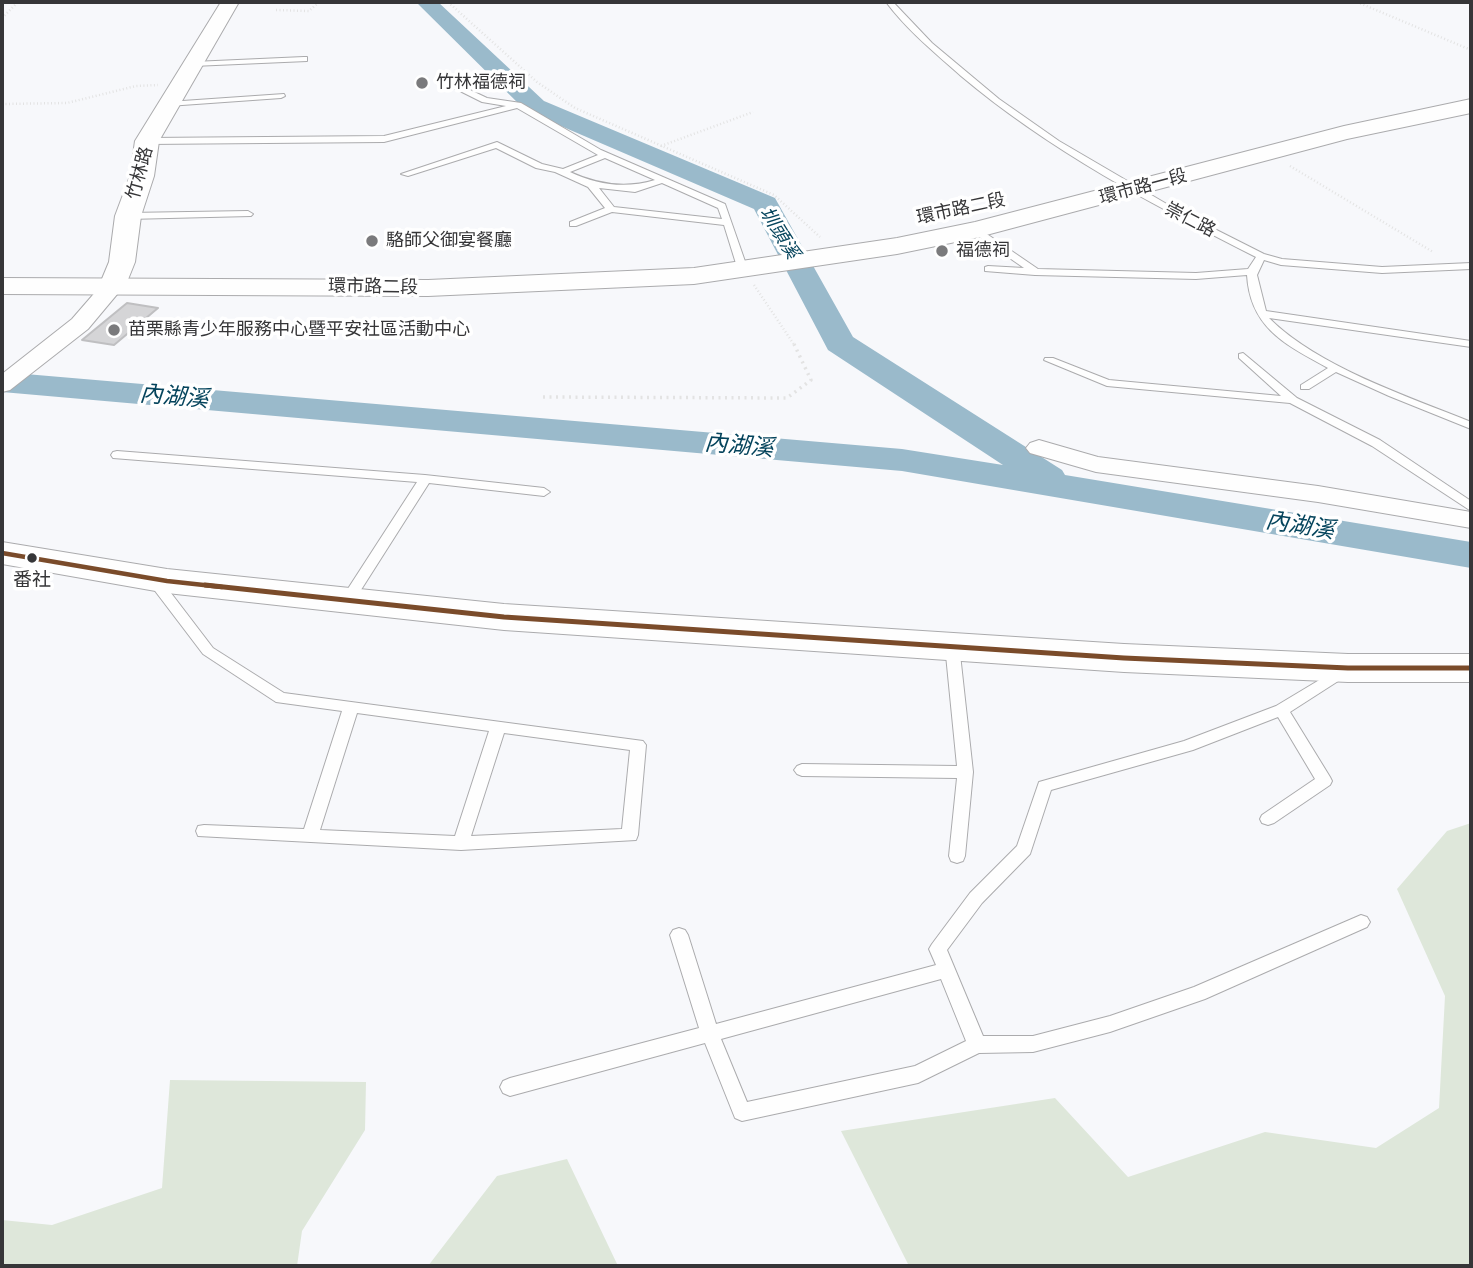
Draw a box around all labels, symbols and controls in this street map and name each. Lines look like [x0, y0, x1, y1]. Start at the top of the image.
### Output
place label: 竹林福德祠 [436, 72, 526, 94]
marker: 竹林福德祠 [414, 75, 430, 91]
street label: 竹林路 [123, 144, 157, 202]
street label: 環市路一段 [1097, 165, 1189, 209]
street label: 環市路二段 [915, 189, 1007, 229]
street label: 崇仁路 [1161, 198, 1219, 242]
water label: 圳頭溪 [754, 203, 804, 263]
place label: 駱師父御宴餐廳 [386, 230, 512, 252]
marker: 駱師父御宴餐廳 [364, 233, 380, 249]
place label: 福德祠 [956, 240, 1010, 262]
marker: 福德祠 [934, 243, 950, 259]
street label: 環市路二段 [328, 275, 418, 299]
place label: 苗栗縣青少年服務中心暨平安社區活動中心 [128, 319, 470, 341]
marker: 苗栗縣青少年服務中心暨平安社區活動中心 [106, 322, 122, 338]
water label: 內湖溪 [138, 380, 210, 414]
water label: 內湖溪 [703, 429, 775, 463]
water label: 內湖溪 [1264, 507, 1336, 545]
marker: 番社 [25, 551, 39, 565]
place label: 番社 [13, 569, 51, 591]

